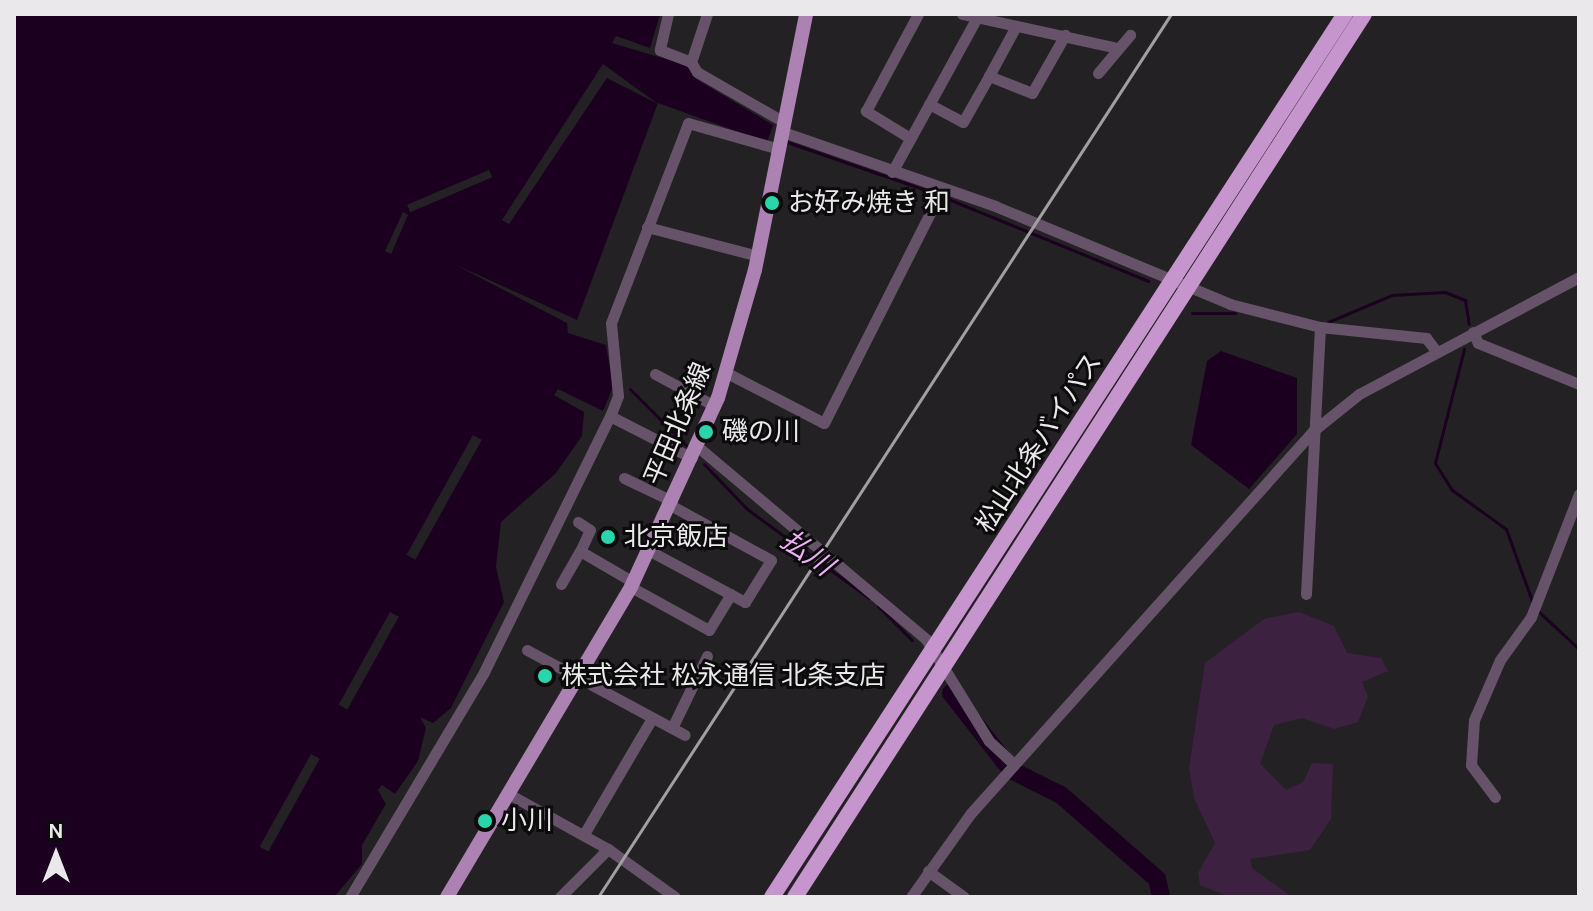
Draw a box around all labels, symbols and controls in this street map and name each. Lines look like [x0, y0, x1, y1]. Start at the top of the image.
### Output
place label: お好み焼き 和 [788, 187, 950, 219]
marker: お好み焼き 和 [763, 194, 781, 212]
street label: 松山北条バイパス [969, 347, 1109, 539]
street label: 平田北条線 [638, 358, 718, 490]
place label: 磯の川 [722, 416, 800, 448]
marker: 磯の川 [697, 423, 715, 441]
place label: 北京飯店 [624, 521, 728, 553]
water label: 払川 [774, 523, 840, 583]
marker: 北京飯店 [599, 528, 617, 546]
place label: 株式会社 松永通信 北条支店 [561, 660, 885, 692]
marker: 株式会社 松永通信 北条支店 [536, 667, 554, 685]
place label: 小川 [501, 805, 553, 837]
marker: 小川 [476, 812, 494, 830]
north arrow [16, 815, 96, 895]
text: N [48, 818, 64, 844]

